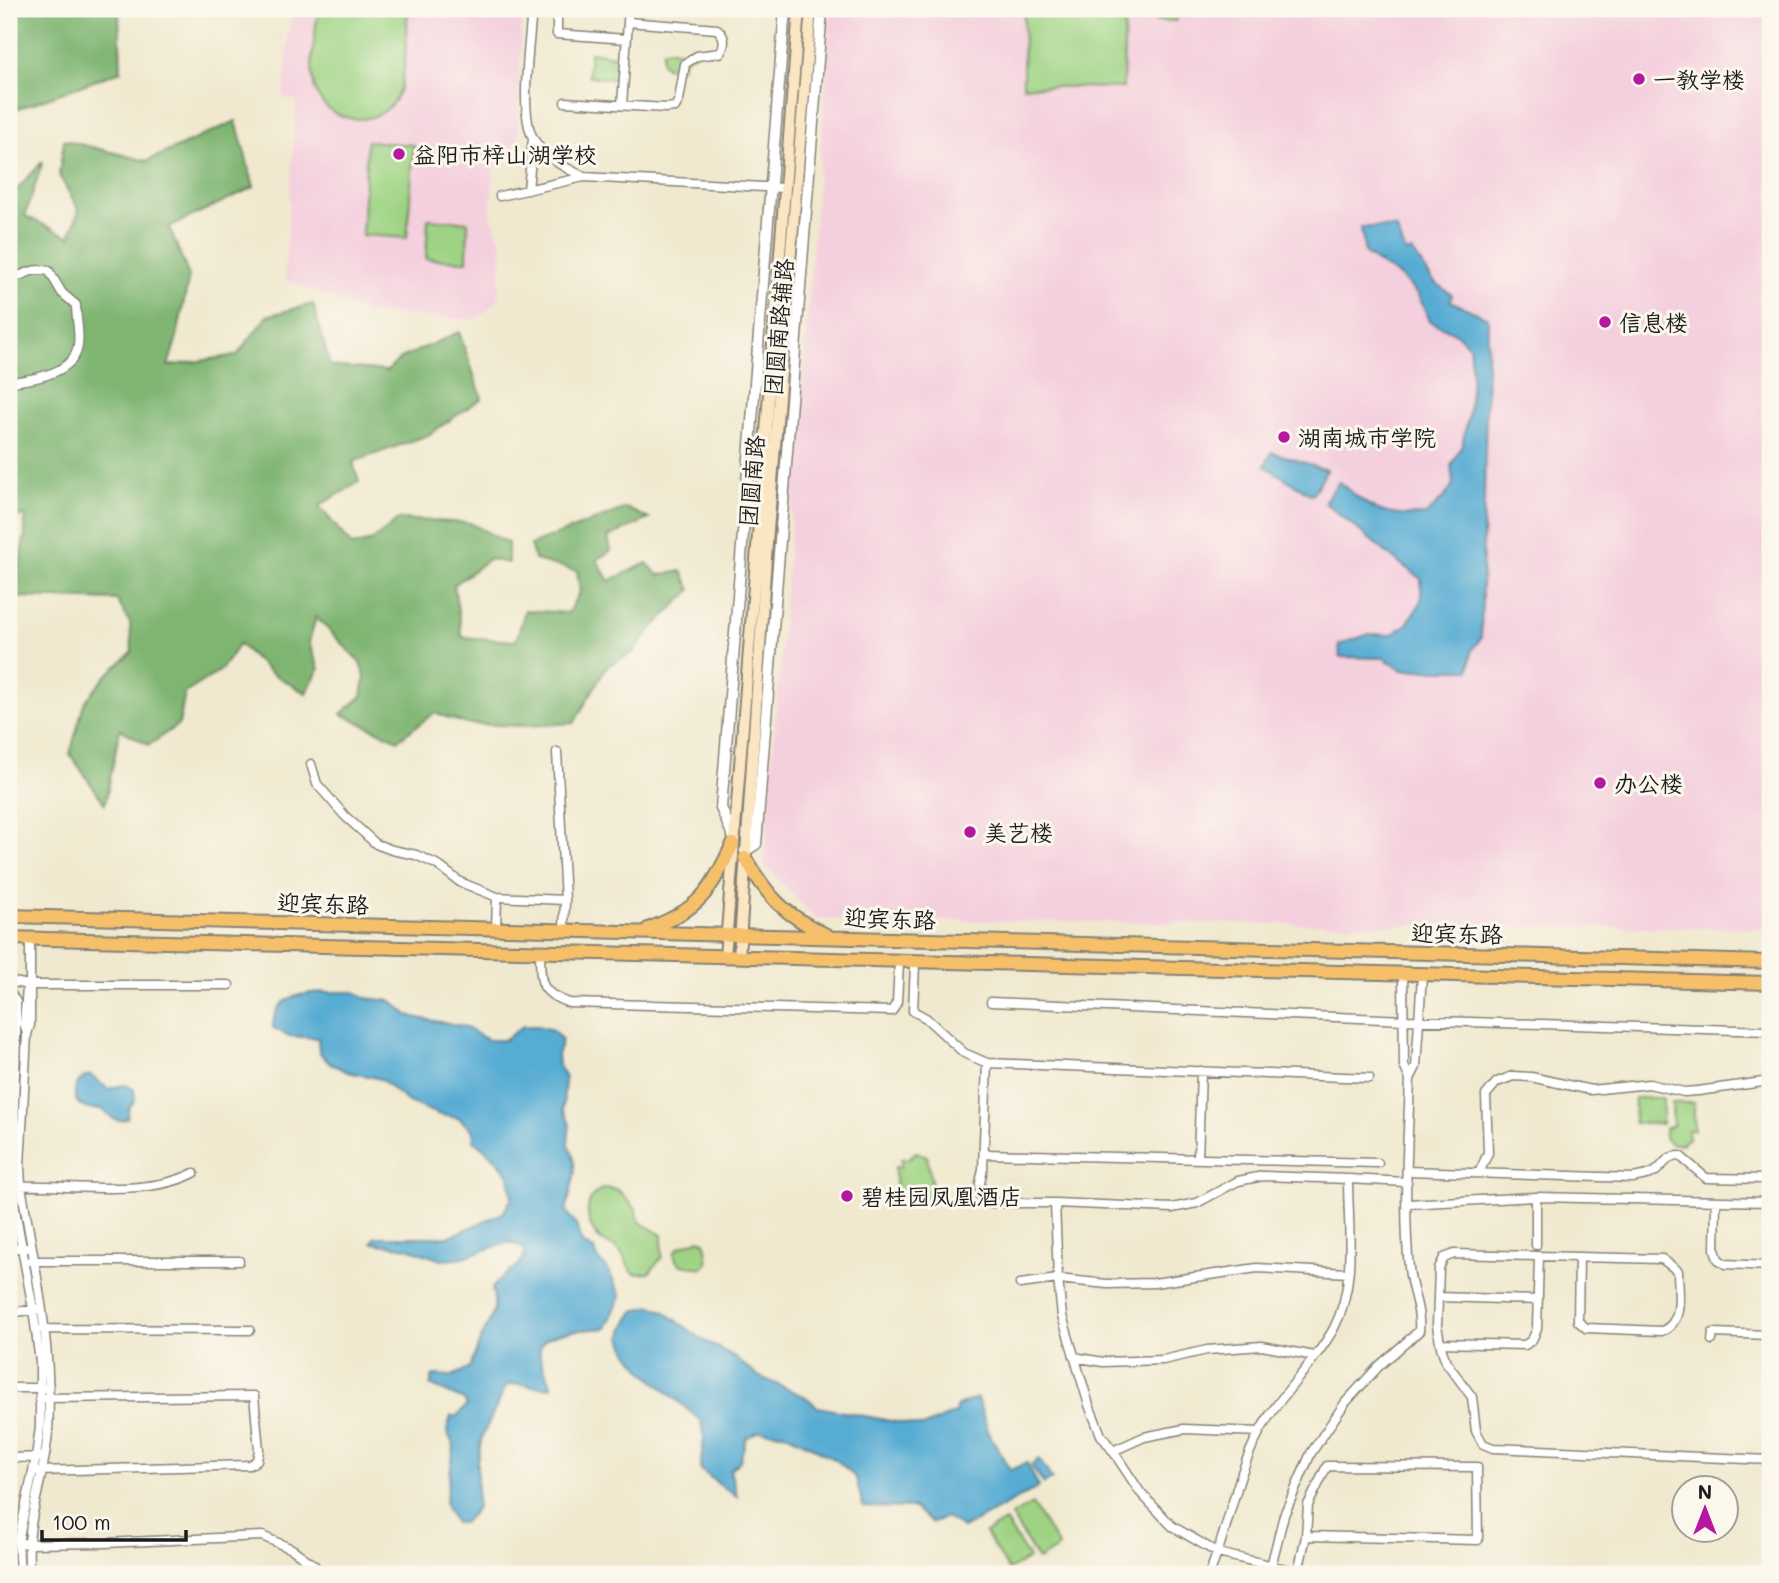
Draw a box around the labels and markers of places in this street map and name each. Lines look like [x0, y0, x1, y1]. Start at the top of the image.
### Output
place label: 一教学楼 [1653, 64, 1745, 94]
marker: 一教学楼 [1631, 71, 1647, 87]
place label: 益阳市梓山湖学校 [413, 139, 597, 169]
marker: 益阳市梓山湖学校 [391, 146, 407, 162]
place label: 信息楼 [1619, 307, 1688, 337]
marker: 信息楼 [1597, 314, 1613, 330]
place label: 湖南城市学院 [1298, 422, 1436, 452]
marker: 湖南城市学院 [1276, 429, 1292, 445]
place label: 办公楼 [1614, 768, 1683, 798]
marker: 办公楼 [1592, 775, 1608, 791]
place label: 美艺楼 [984, 817, 1053, 847]
marker: 美艺楼 [962, 824, 978, 840]
place label: 碧桂园凤凰酒店 [861, 1181, 1022, 1211]
marker: 碧桂园凤凰酒店 [839, 1188, 855, 1204]

